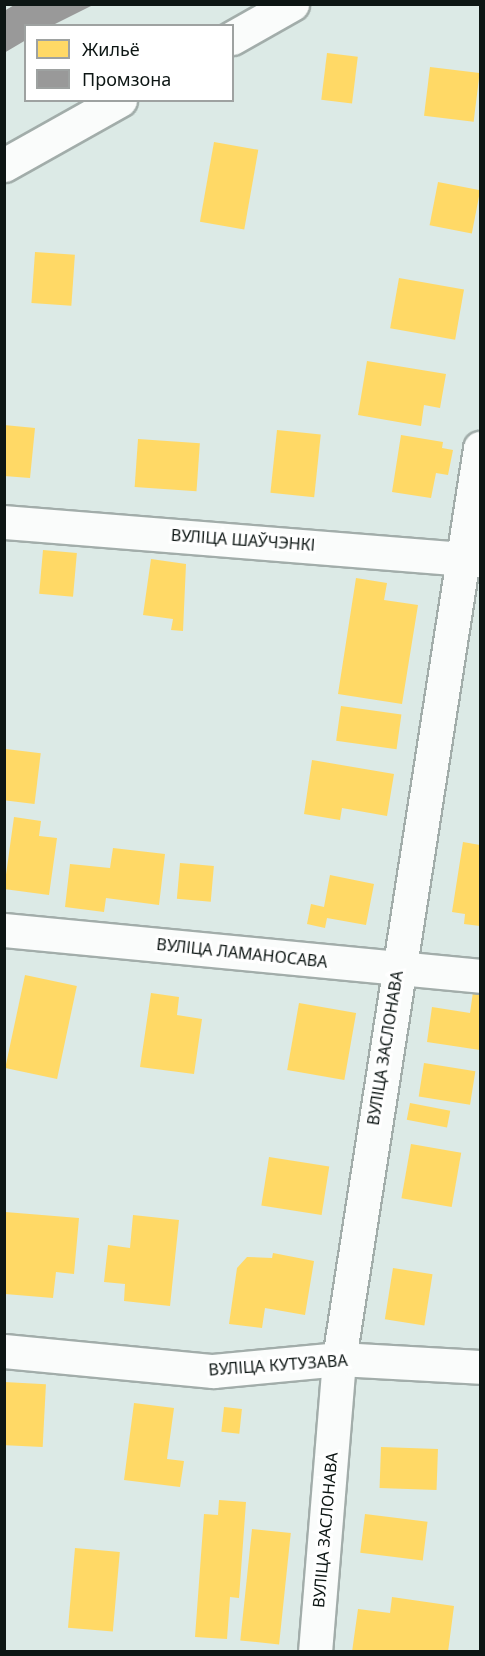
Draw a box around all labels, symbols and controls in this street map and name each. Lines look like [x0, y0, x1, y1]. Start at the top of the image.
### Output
legend [24, 24, 234, 102]
text: Жильё [82, 37, 140, 61]
text: Промзона [82, 67, 171, 91]
street label: ВУЛІЦА ШАЎЧЭНКІ [170, 525, 316, 555]
street label: ВУЛІЦА ЛАМАНОСАВА [155, 934, 329, 972]
street label: ВУЛІЦА ЗАСЛОНАВА [363, 969, 407, 1127]
street label: ВУЛІЦА КУТУЗАВА [208, 1351, 348, 1379]
street label: ВУЛІЦА ЗАСЛОНАВА [309, 1451, 341, 1609]

